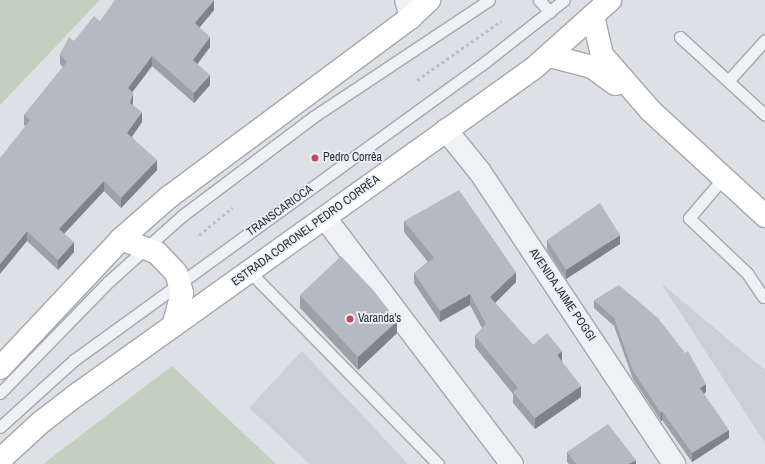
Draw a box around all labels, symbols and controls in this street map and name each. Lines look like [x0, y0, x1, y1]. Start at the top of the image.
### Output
place label: Pedro Corrêa [323, 151, 382, 165]
marker: Pedro Corrêa [310, 153, 320, 163]
street label: ESTRADA CORONEL PEDRO CORRÊA [229, 172, 383, 290]
street label: TRANSCARIOCA [244, 182, 316, 240]
street label: AVENIDA JAIME POGGI [525, 246, 599, 344]
place label: Varanda's [358, 312, 401, 326]
marker: Varanda's [345, 314, 355, 324]

